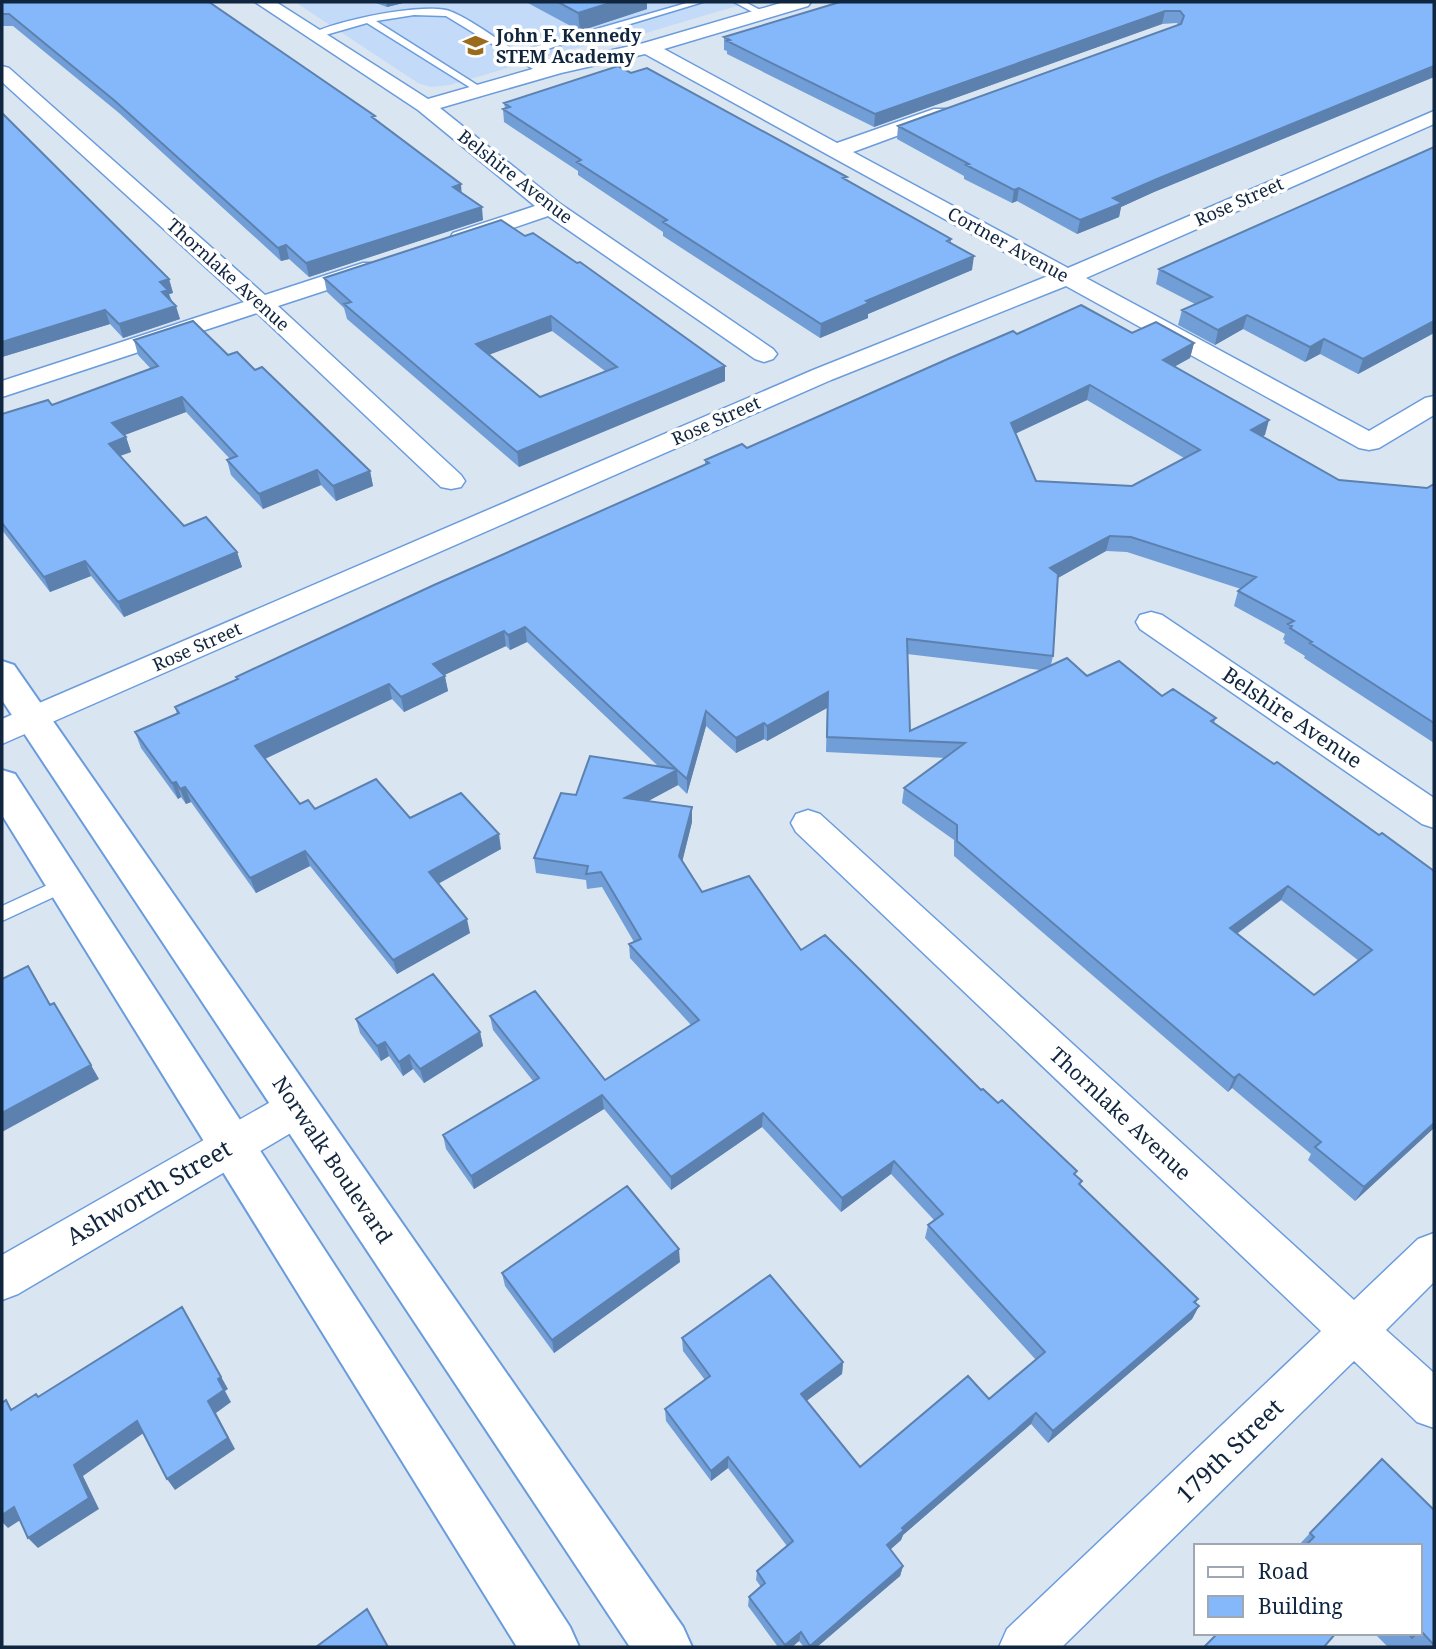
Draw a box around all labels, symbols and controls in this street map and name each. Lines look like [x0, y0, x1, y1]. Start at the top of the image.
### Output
place label: John F. Kennedy STEM Academy [495, 23, 642, 68]
school or university icon: John F. Kennedy STEM Academy [462, 32, 490, 60]
street label: Belshire Avenue [453, 124, 578, 229]
street label: Rose Street [1190, 171, 1287, 231]
street label: Cortner Avenue [944, 201, 1073, 287]
street label: Thornlake Avenue [162, 213, 295, 336]
street label: Rose Street [667, 390, 764, 450]
street label: Rose Street [148, 616, 245, 676]
street label: Belshire Avenue [1217, 660, 1368, 774]
street label: Thornlake Avenue [1044, 1040, 1197, 1186]
street label: Norwalk Boulevard [266, 1070, 399, 1249]
street label: Ashworth Street [60, 1131, 237, 1252]
street label: 179th Street [1168, 1390, 1290, 1509]
legend [1194, 1544, 1422, 1635]
text: Road [1258, 1557, 1309, 1585]
text: Building [1258, 1592, 1343, 1620]

